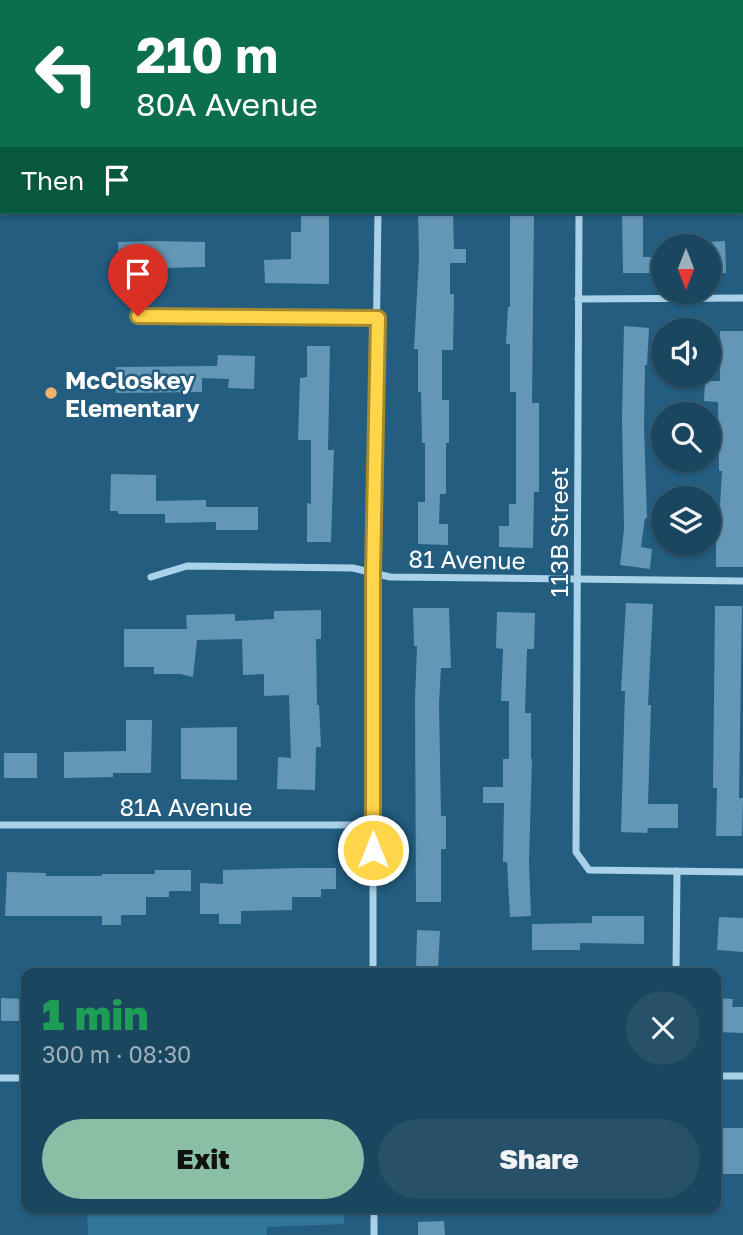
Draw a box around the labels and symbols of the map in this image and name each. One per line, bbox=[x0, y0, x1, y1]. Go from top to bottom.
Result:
north arrow bbox=[651, 234, 721, 304]
pin bbox=[108, 244, 168, 316]
place label: McCloskey Elementary bbox=[65, 365, 200, 422]
marker: McCloskey Elementary bbox=[43, 385, 59, 401]
street label: 113B Street bbox=[544, 467, 573, 597]
street label: 81 Avenue bbox=[408, 543, 526, 575]
street label: 81A Avenue bbox=[119, 792, 253, 821]
position arrow bbox=[336, 813, 410, 887]

